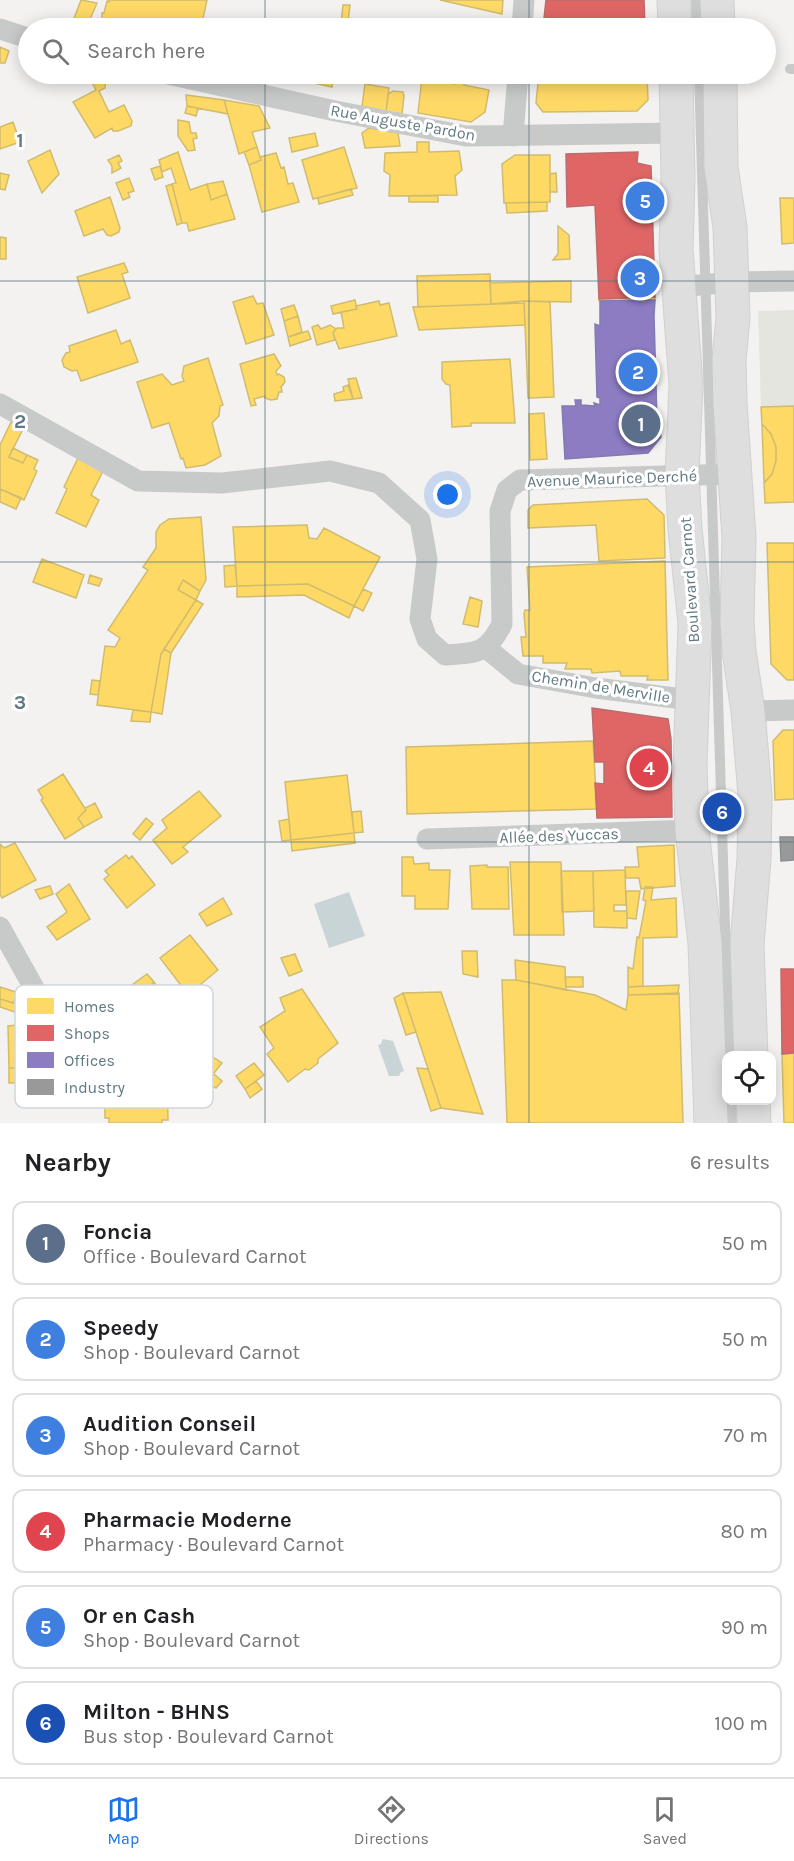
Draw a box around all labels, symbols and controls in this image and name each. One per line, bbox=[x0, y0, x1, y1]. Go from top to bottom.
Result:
search box bbox=[18, 18, 776, 84]
icon: search bbox=[39, 35, 72, 68]
text: Search here bbox=[87, 38, 205, 64]
street label: Rue Auguste Pardon bbox=[329, 100, 477, 145]
text: 1 bbox=[16, 129, 24, 152]
pin: 5 bbox=[626, 178, 664, 224]
pin: 3 bbox=[620, 256, 660, 300]
pin: 2 bbox=[618, 350, 658, 394]
pin: 1 bbox=[622, 402, 660, 446]
text: 2 bbox=[14, 410, 26, 433]
street label: Avenue Maurice Derché bbox=[527, 466, 697, 491]
your location bbox=[433, 480, 462, 509]
street label: Boulevard Carnot bbox=[676, 517, 703, 643]
street label: Chemin de Merville bbox=[530, 666, 671, 707]
text: 3 bbox=[14, 691, 26, 714]
pin: 4 bbox=[630, 746, 668, 790]
pin: 6 bbox=[702, 790, 742, 834]
street label: Allée des Yuccas bbox=[499, 824, 619, 847]
legend bbox=[15, 985, 213, 1108]
text: Homes bbox=[64, 997, 115, 1016]
text: Shops bbox=[64, 1024, 110, 1043]
text: Offices bbox=[64, 1051, 115, 1070]
map controls bbox=[722, 1051, 776, 1105]
button: locate bbox=[722, 1051, 776, 1105]
text: Industry bbox=[64, 1078, 126, 1097]
text: Nearby bbox=[24, 1147, 111, 1178]
text: 6 results bbox=[690, 1151, 770, 1174]
text: Foncia bbox=[83, 1219, 152, 1245]
text: 1 bbox=[42, 1232, 49, 1255]
text: 50 m bbox=[721, 1232, 768, 1255]
text: Office · Boulevard Carnot bbox=[83, 1245, 307, 1268]
text: Speedy bbox=[83, 1315, 158, 1341]
text: 2 bbox=[39, 1328, 52, 1351]
text: 50 m bbox=[721, 1328, 768, 1351]
text: Shop · Boulevard Carnot bbox=[83, 1341, 300, 1364]
text: Audition Conseil bbox=[83, 1411, 256, 1437]
text: 3 bbox=[39, 1424, 52, 1447]
text: 70 m bbox=[723, 1424, 768, 1447]
text: Shop · Boulevard Carnot bbox=[83, 1437, 300, 1460]
text: Pharmacie Moderne bbox=[83, 1507, 292, 1533]
text: 4 bbox=[40, 1520, 51, 1543]
text: 80 m bbox=[720, 1520, 768, 1543]
text: Pharmacy · Boulevard Carnot bbox=[83, 1533, 344, 1556]
text: Or en Cash bbox=[83, 1603, 195, 1629]
text: 5 bbox=[40, 1616, 51, 1639]
text: 90 m bbox=[721, 1616, 768, 1639]
text: Shop · Boulevard Carnot bbox=[83, 1629, 300, 1652]
text: Milton - BHNS bbox=[83, 1699, 230, 1725]
text: 6 bbox=[39, 1712, 52, 1735]
text: 100 m bbox=[714, 1712, 768, 1735]
text: Bus stop · Boulevard Carnot bbox=[83, 1725, 334, 1748]
tab: Map bbox=[107, 1793, 140, 1848]
tab: Directions bbox=[354, 1793, 429, 1848]
tab: Saved bbox=[643, 1793, 687, 1848]

